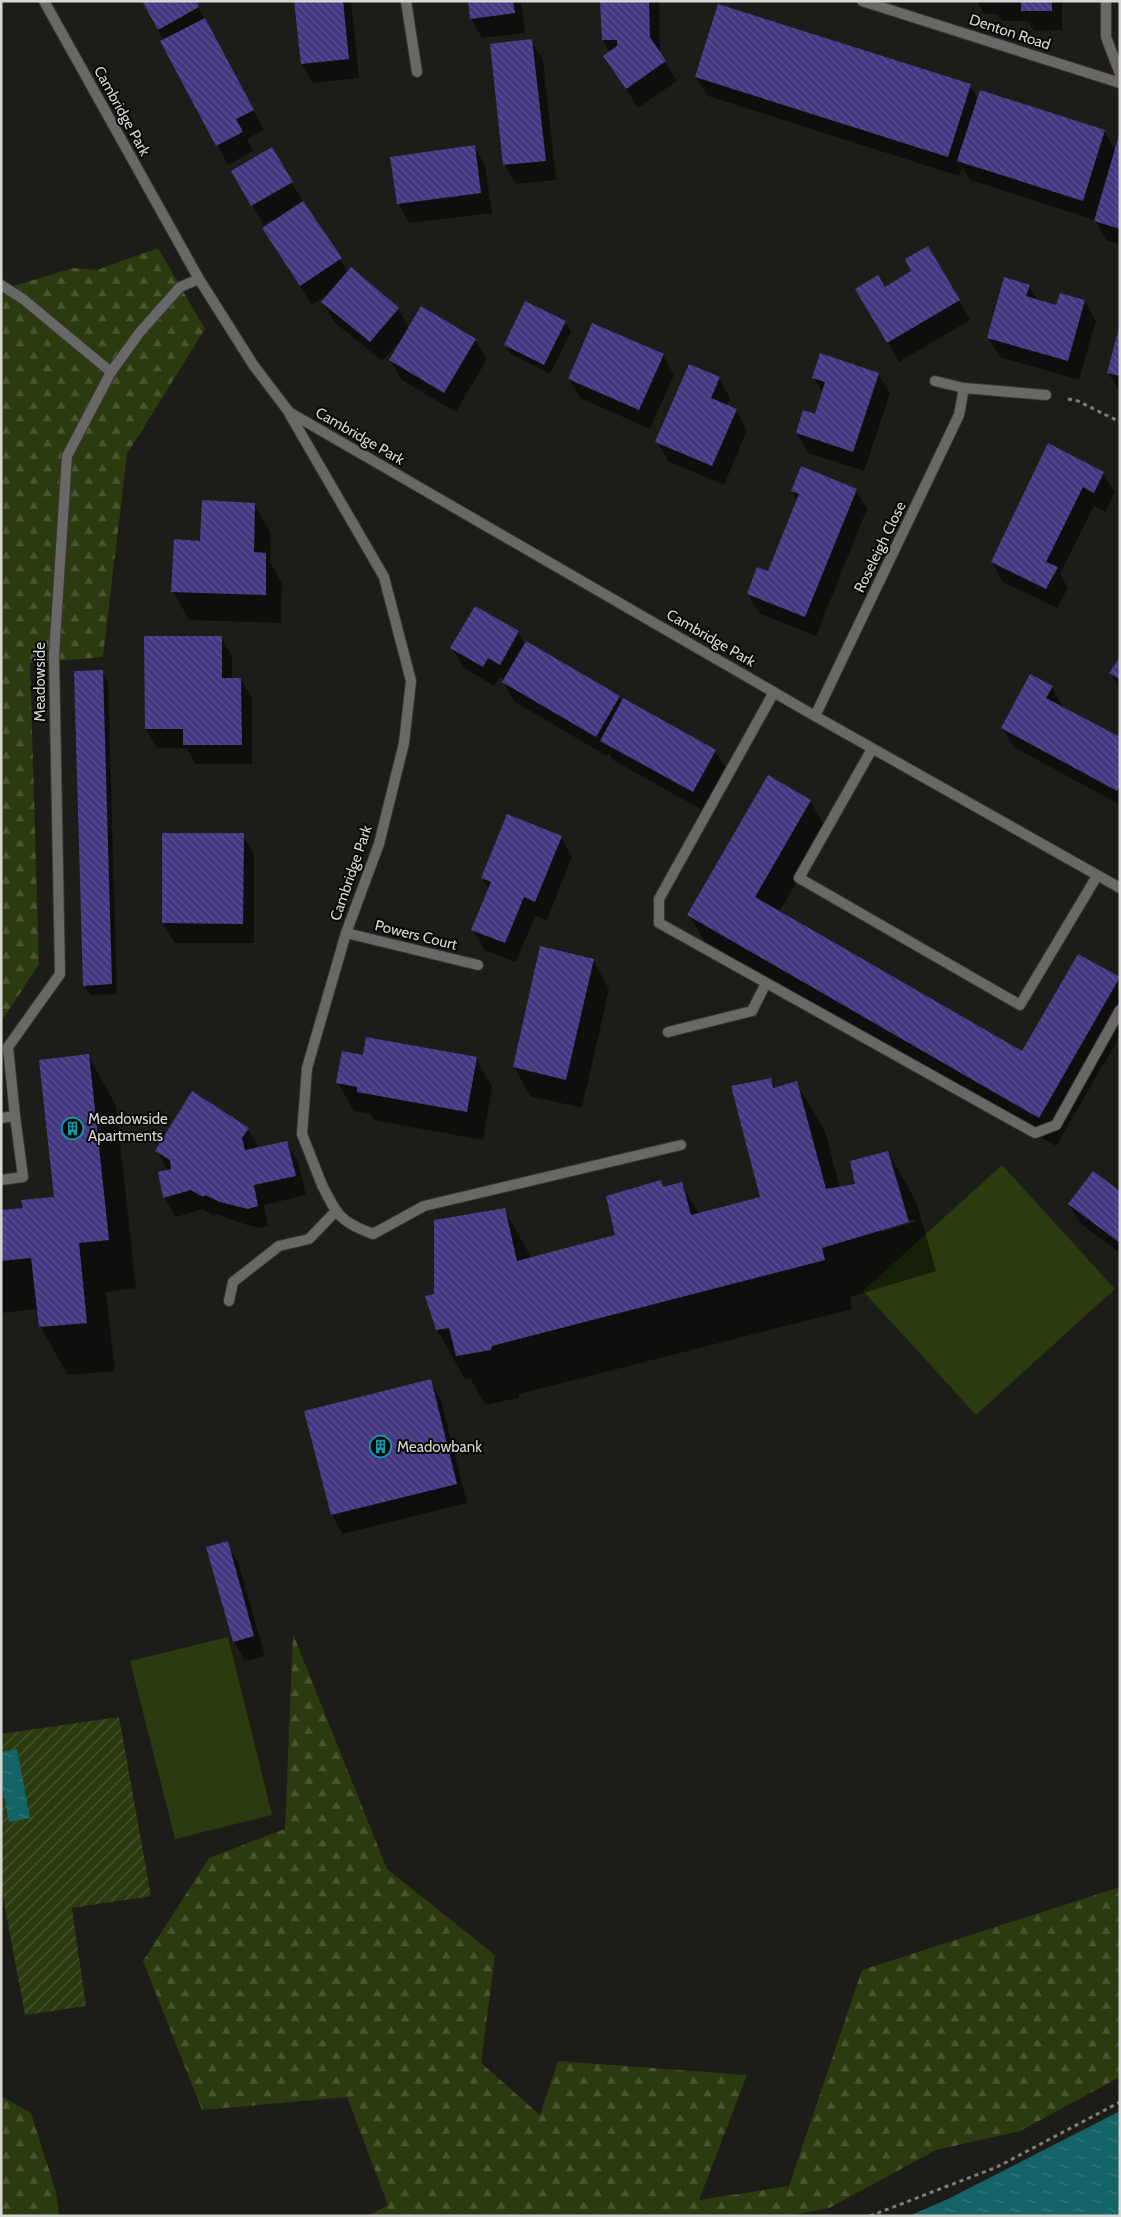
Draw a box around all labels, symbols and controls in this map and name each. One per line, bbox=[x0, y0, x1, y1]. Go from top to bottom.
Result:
street label: Denton Road bbox=[967, 10, 1053, 54]
street label: Cambridge Park bbox=[90, 63, 154, 159]
street label: Cambridge Park bbox=[312, 403, 408, 469]
street label: Roseleigh Close bbox=[850, 498, 910, 595]
street label: Cambridge Park bbox=[663, 605, 759, 671]
street label: Meadowside bbox=[31, 642, 49, 722]
street label: Cambridge Park bbox=[326, 823, 376, 923]
street label: Powers Court bbox=[373, 916, 459, 954]
place label: Meadowside Apartments bbox=[88, 1110, 168, 1145]
building icon: Meadowside Apartments bbox=[60, 1116, 84, 1140]
building icon: Meadowbank bbox=[369, 1435, 393, 1459]
place label: Meadowbank bbox=[397, 1438, 482, 1456]

